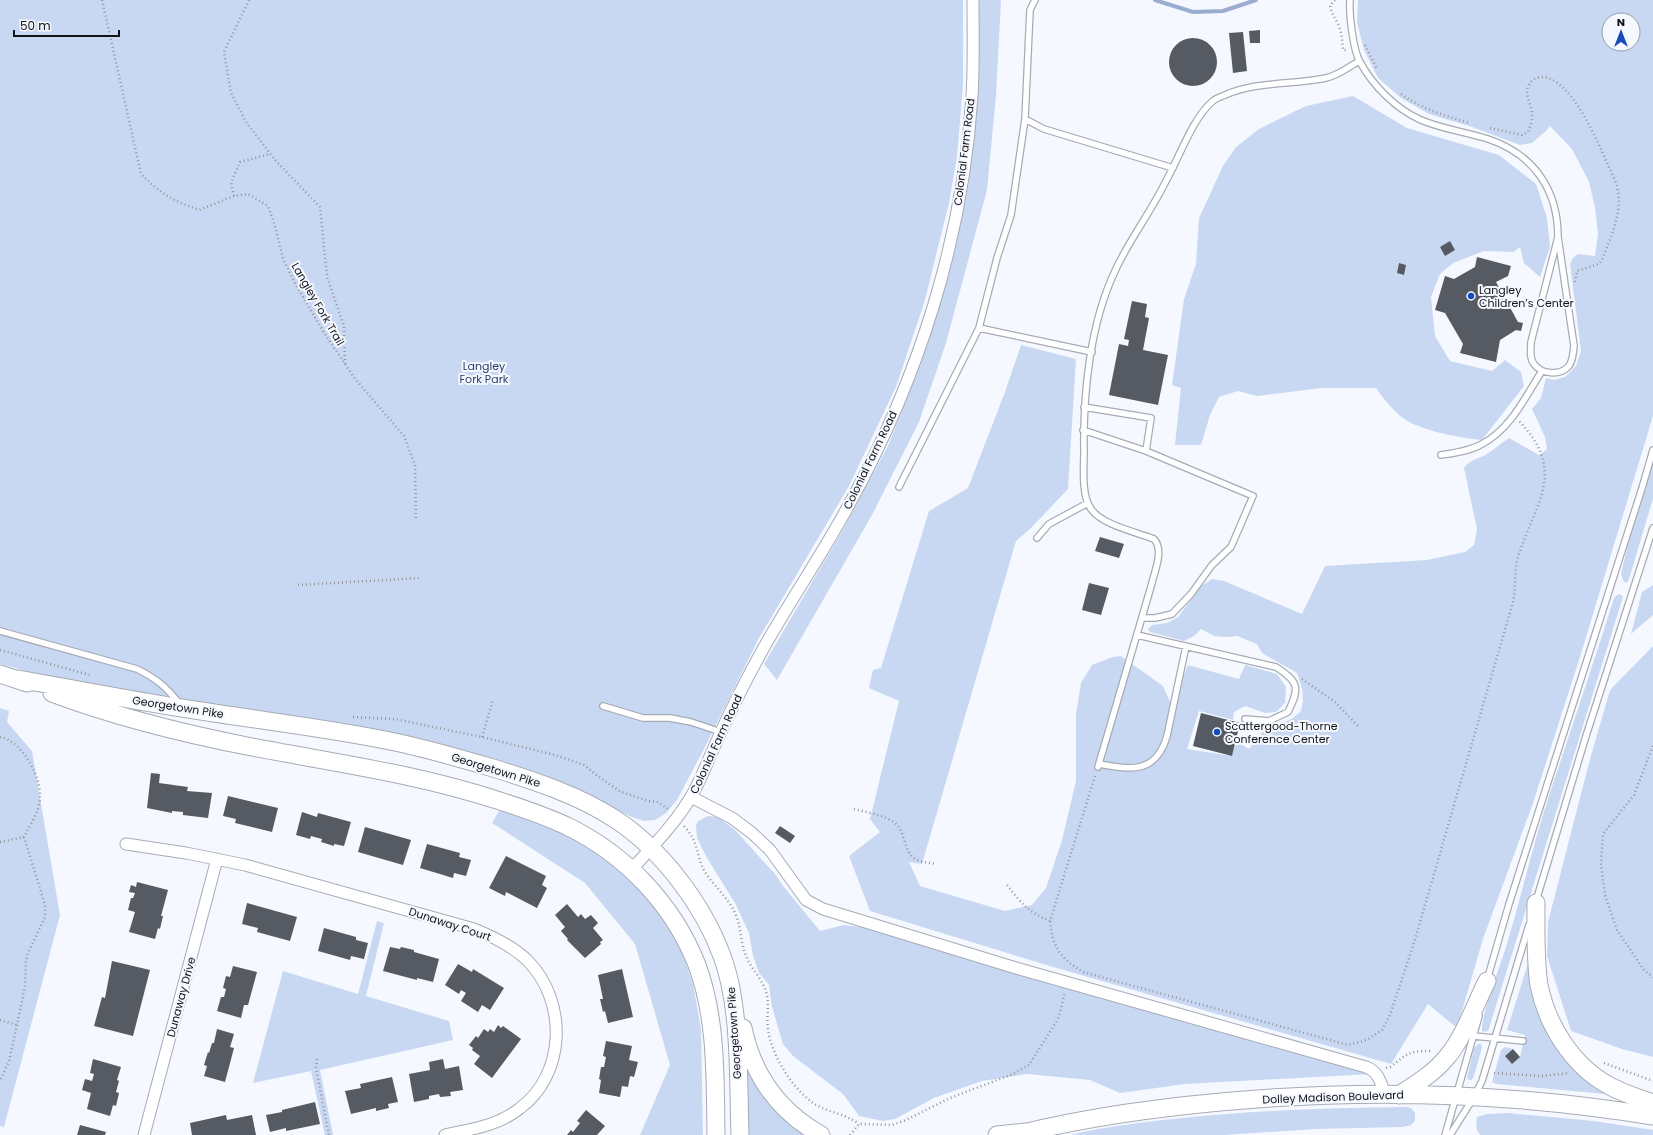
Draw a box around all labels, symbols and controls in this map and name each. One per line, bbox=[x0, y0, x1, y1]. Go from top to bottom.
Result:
scale bar bbox=[14, 12, 119, 38]
north arrow bbox=[1601, 12, 1641, 52]
text: N bbox=[1617, 14, 1625, 30]
text: 50 m bbox=[20, 17, 51, 34]
street label: Colonial Farm Road bbox=[949, 97, 979, 207]
street label: Langley Fork Trail bbox=[288, 260, 348, 348]
place label: Langley Children’s Center bbox=[1479, 282, 1574, 311]
marker: Langley Children’s Center bbox=[1466, 291, 1476, 301]
park label: Langley Fork Park bbox=[460, 358, 509, 387]
street label: Colonial Farm Road bbox=[839, 408, 901, 512]
street label: Georgetown Pike bbox=[131, 692, 225, 722]
street label: Colonial Farm Road bbox=[686, 692, 746, 796]
place label: Scattergood-Thorne Conference Center bbox=[1225, 718, 1338, 747]
marker: Scattergood-Thorne Conference Center bbox=[1212, 727, 1222, 737]
street label: Georgetown Pike bbox=[449, 749, 543, 791]
street label: Dunaway Court bbox=[407, 903, 493, 945]
street label: Dunaway Drive bbox=[163, 955, 199, 1039]
street label: Georgetown Pike bbox=[723, 986, 745, 1080]
street label: Dolley Madison Boulevard bbox=[1262, 1087, 1404, 1107]

